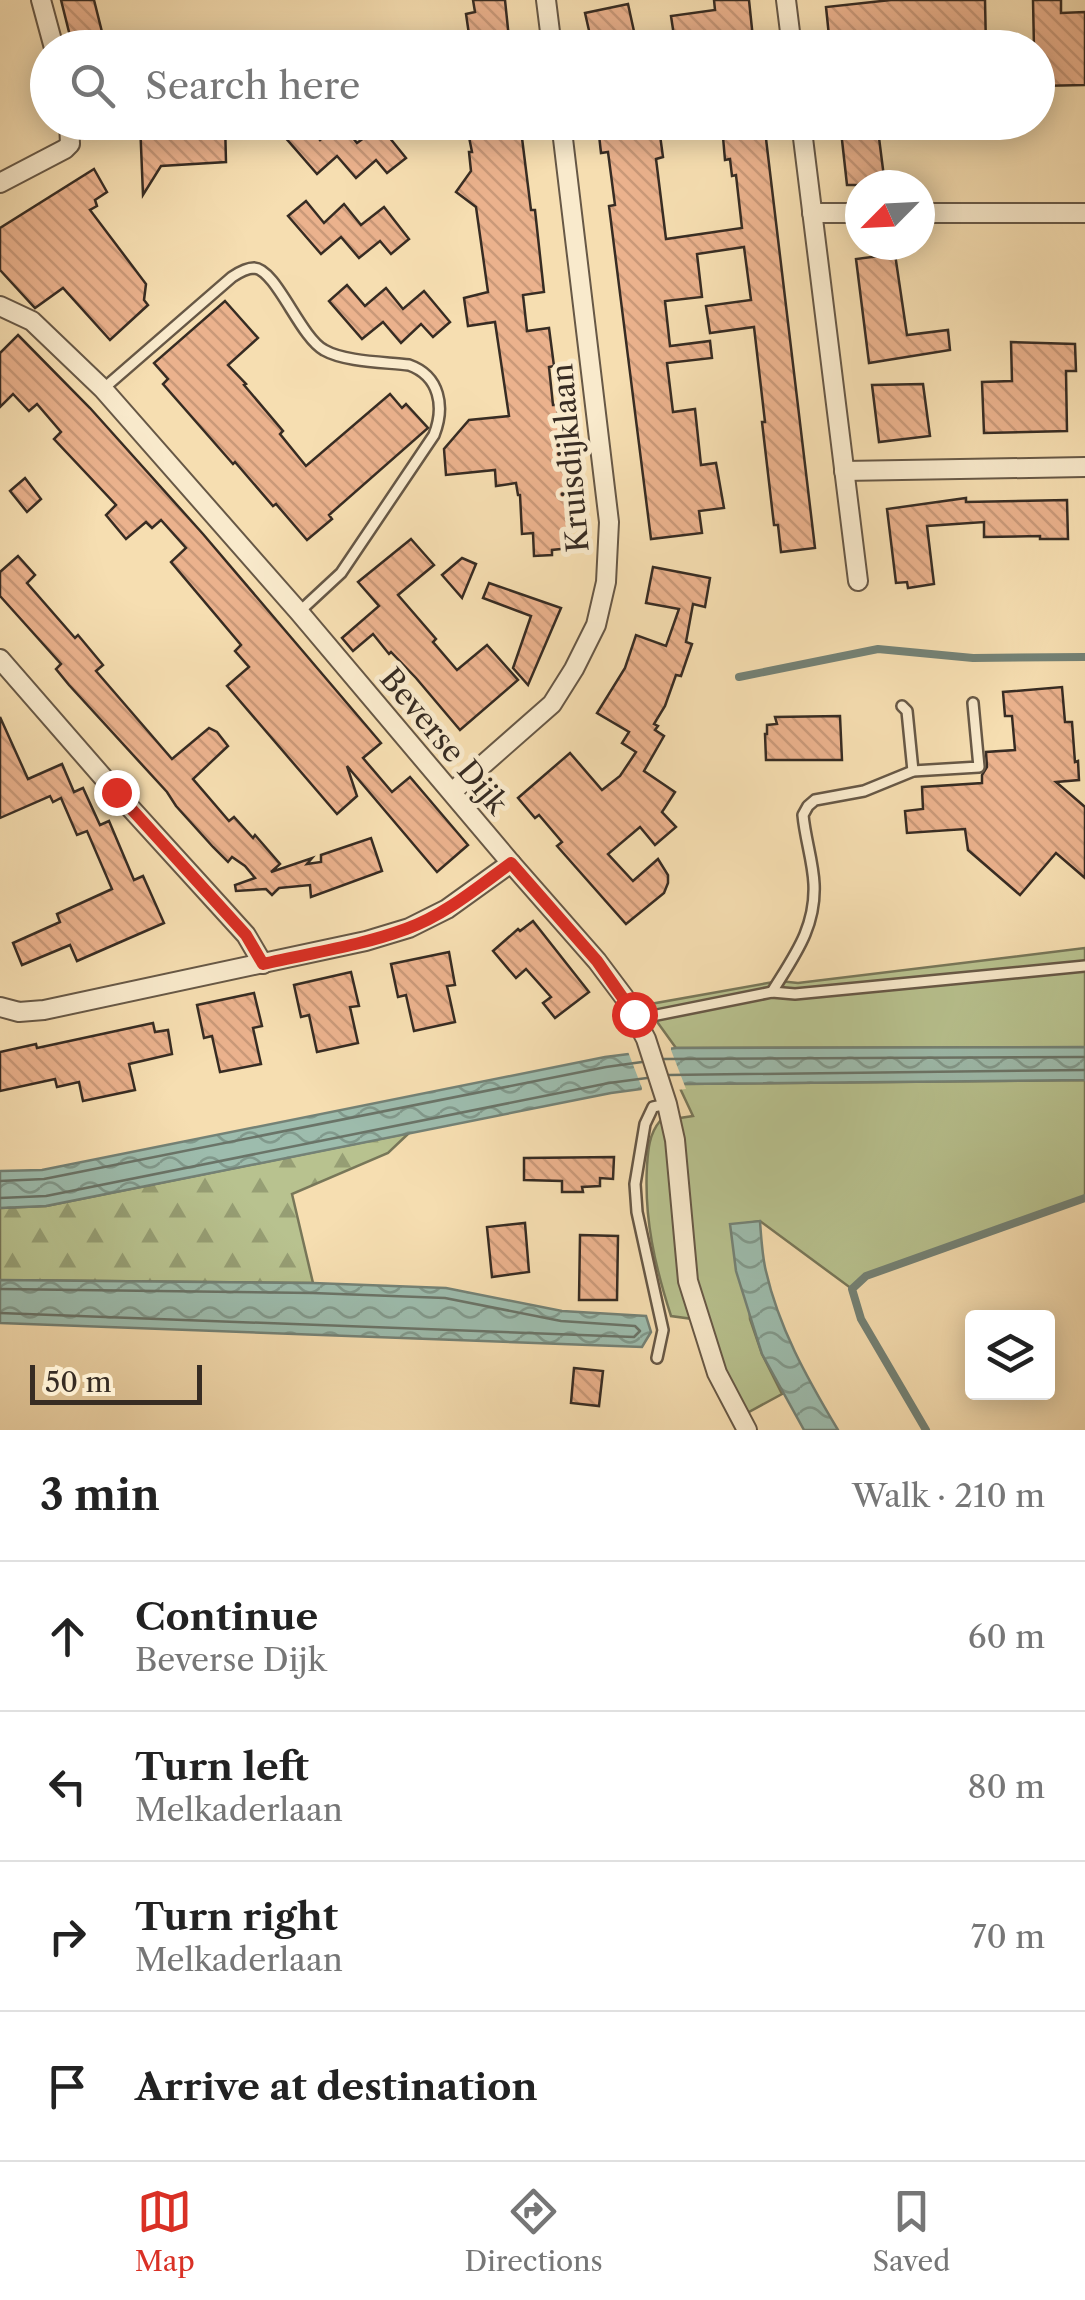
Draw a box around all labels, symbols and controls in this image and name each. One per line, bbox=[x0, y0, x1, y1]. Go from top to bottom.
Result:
search box bbox=[30, 30, 1055, 140]
icon: search bbox=[65, 58, 120, 113]
text: Search here bbox=[145, 62, 360, 109]
north arrow bbox=[845, 170, 935, 260]
street label: Kruisdijklaan bbox=[543, 362, 597, 554]
street label: Beverse Dijk bbox=[372, 660, 517, 823]
route end bbox=[94, 770, 140, 816]
route start bbox=[612, 992, 658, 1038]
map controls bbox=[965, 1310, 1055, 1400]
button: layers bbox=[965, 1310, 1055, 1400]
scale bar bbox=[30, 1360, 202, 1404]
text: 50 m bbox=[45, 1365, 112, 1399]
text: 3 min bbox=[40, 1469, 160, 1521]
text: Walk · 210 m bbox=[852, 1476, 1045, 1515]
text: Continue bbox=[135, 1593, 318, 1640]
icon: ahead bbox=[40, 1609, 95, 1664]
text: 60 m bbox=[968, 1617, 1045, 1656]
text: Beverse Dijk bbox=[135, 1640, 326, 1679]
text: Turn left bbox=[135, 1743, 309, 1790]
icon: left bbox=[40, 1759, 95, 1814]
text: 80 m bbox=[967, 1767, 1045, 1806]
text: Melkaderlaan bbox=[135, 1790, 343, 1829]
text: Turn right bbox=[135, 1893, 338, 1940]
icon: right bbox=[40, 1909, 95, 1964]
text: 70 m bbox=[971, 1917, 1045, 1956]
text: Melkaderlaan bbox=[135, 1940, 343, 1979]
icon: arrive bbox=[40, 2059, 95, 2114]
text: Arrive at destination bbox=[135, 2063, 538, 2110]
tab: Map bbox=[135, 2184, 195, 2278]
tab: Directions bbox=[464, 2184, 603, 2278]
tab: Saved bbox=[872, 2184, 950, 2278]

